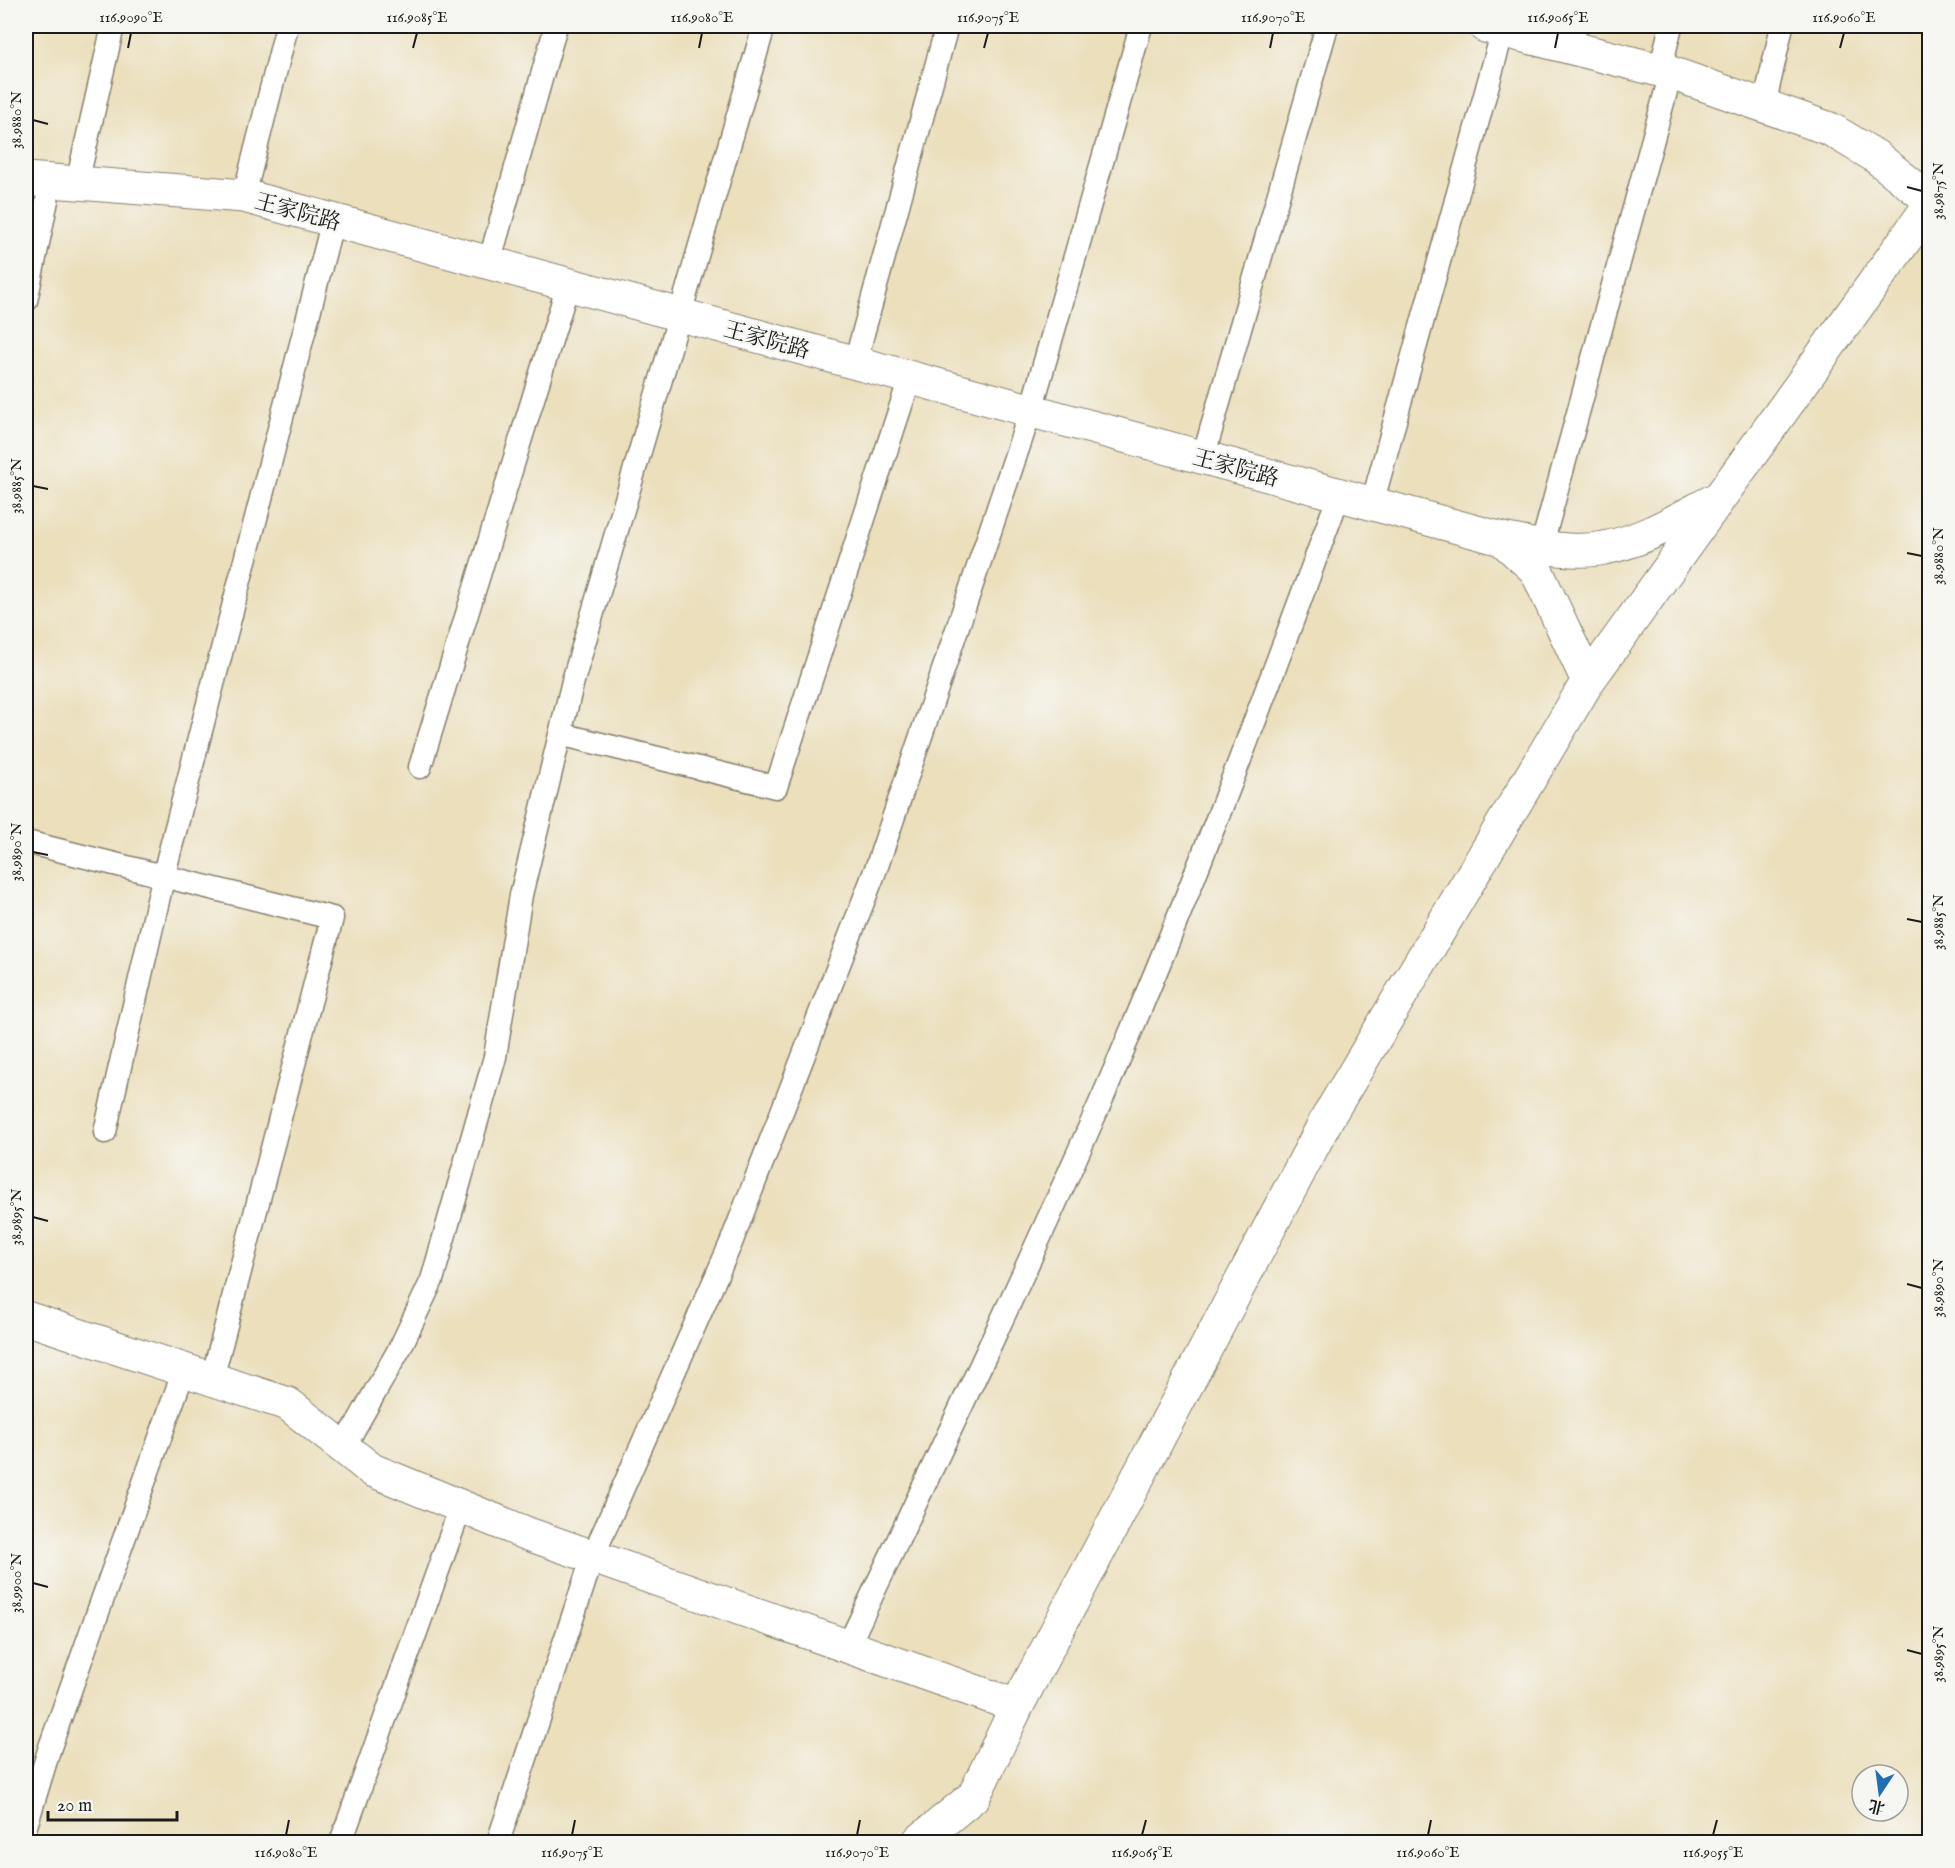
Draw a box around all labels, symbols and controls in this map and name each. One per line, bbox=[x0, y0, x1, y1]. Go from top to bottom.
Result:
text: 116.9090°E bbox=[99, 8, 163, 27]
text: 116.9085°E bbox=[386, 8, 448, 27]
text: 116.9080°E bbox=[670, 8, 734, 27]
text: 116.9075°E bbox=[957, 8, 1019, 27]
text: 116.9070°E bbox=[1241, 8, 1305, 27]
text: 116.9065°E bbox=[1527, 8, 1589, 27]
text: 116.9060°E bbox=[1812, 8, 1876, 27]
text: 38.9880°N bbox=[7, 91, 26, 149]
text: 38.9875°N bbox=[1929, 162, 1948, 220]
street label: 王家院路 bbox=[251, 188, 344, 238]
street label: 王家院路 bbox=[720, 316, 813, 366]
street label: 王家院路 bbox=[1189, 444, 1282, 494]
text: 38.9885°N bbox=[7, 458, 26, 514]
text: 38.9880°N bbox=[1929, 527, 1948, 585]
text: 38.9890°N bbox=[7, 823, 26, 881]
text: 38.9885°N bbox=[1929, 894, 1948, 950]
text: 38.9895°N bbox=[7, 1189, 26, 1245]
text: 38.9890°N bbox=[1929, 1259, 1948, 1317]
text: 38.9900°N bbox=[7, 1553, 26, 1613]
text: 38.9895°N bbox=[1929, 1626, 1948, 1682]
north arrow bbox=[1850, 1763, 1910, 1823]
scale bar bbox=[48, 1784, 177, 1822]
text: 北 bbox=[1867, 1794, 1887, 1817]
text: 20 m bbox=[57, 1795, 92, 1818]
text: 116.9080°E bbox=[254, 1843, 318, 1862]
text: 116.9075°E bbox=[541, 1843, 603, 1862]
text: 116.9070°E bbox=[825, 1843, 889, 1862]
text: 116.9065°E bbox=[1111, 1843, 1173, 1862]
text: 116.9060°E bbox=[1396, 1843, 1460, 1862]
text: 116.9055°E bbox=[1683, 1843, 1743, 1862]

